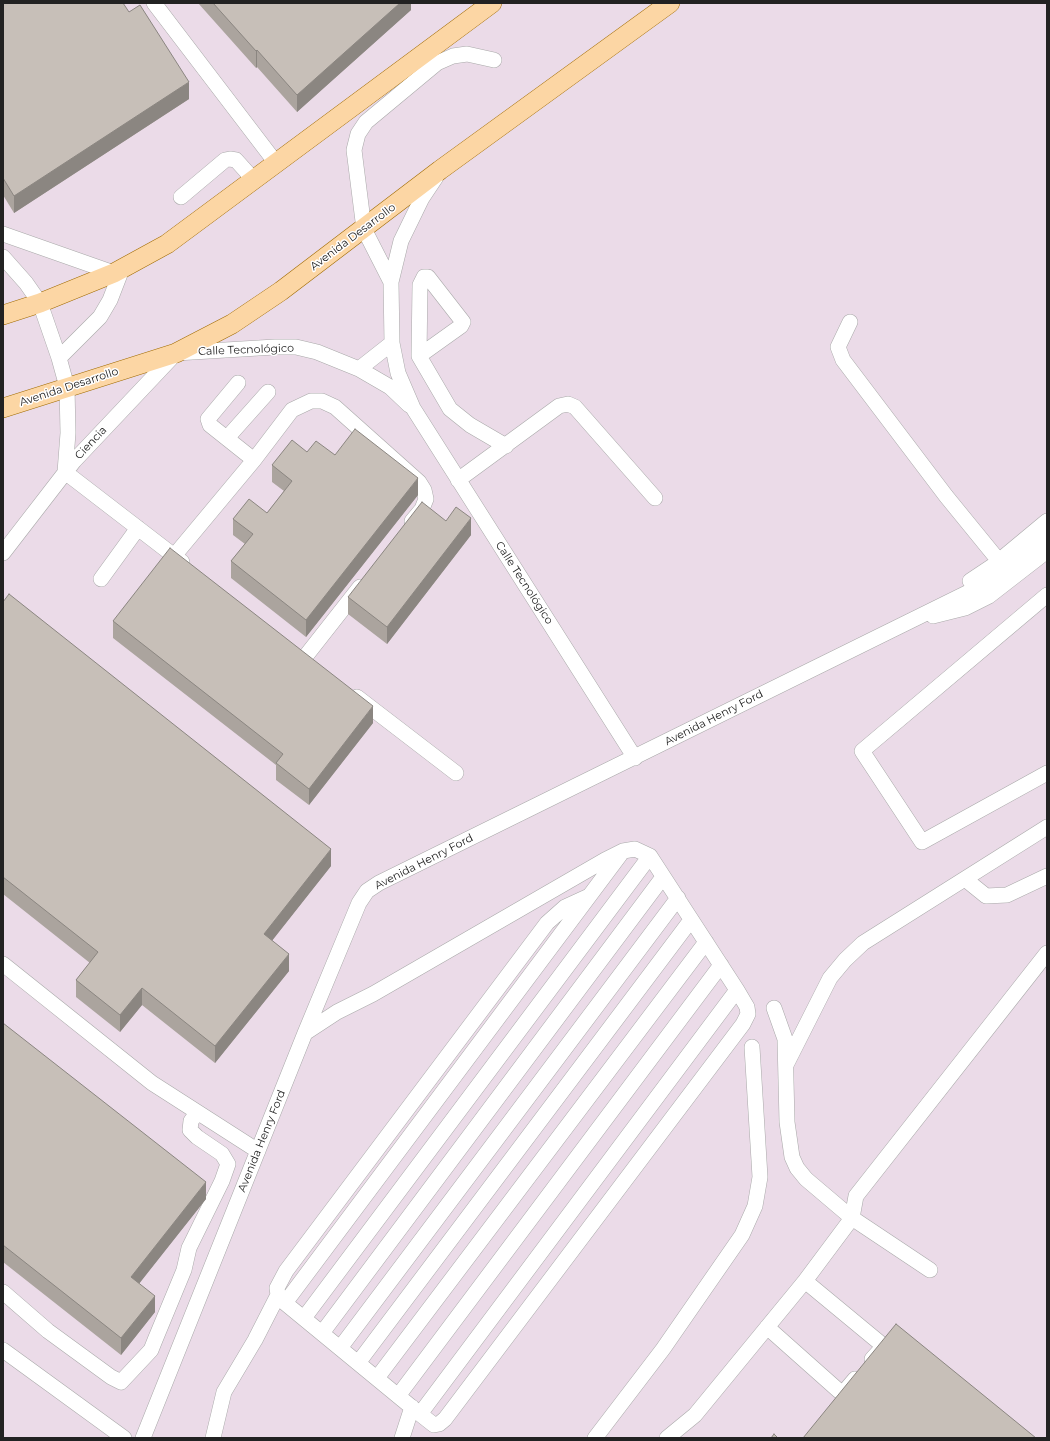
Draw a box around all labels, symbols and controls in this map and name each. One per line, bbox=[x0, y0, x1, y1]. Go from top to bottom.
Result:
street label: Avenida Desarrollo bbox=[308, 201, 398, 273]
street label: Calle Tecnológico bbox=[198, 342, 294, 358]
street label: Avenida Desarrollo bbox=[18, 365, 120, 409]
street label: Ciencia bbox=[72, 424, 110, 462]
street label: Calle Tecnológico bbox=[492, 539, 556, 627]
street label: Avenida Henry Ford bbox=[663, 687, 765, 749]
street label: Avenida Henry Ford bbox=[373, 831, 475, 893]
street label: Avenida Henry Ford bbox=[235, 1088, 289, 1194]

